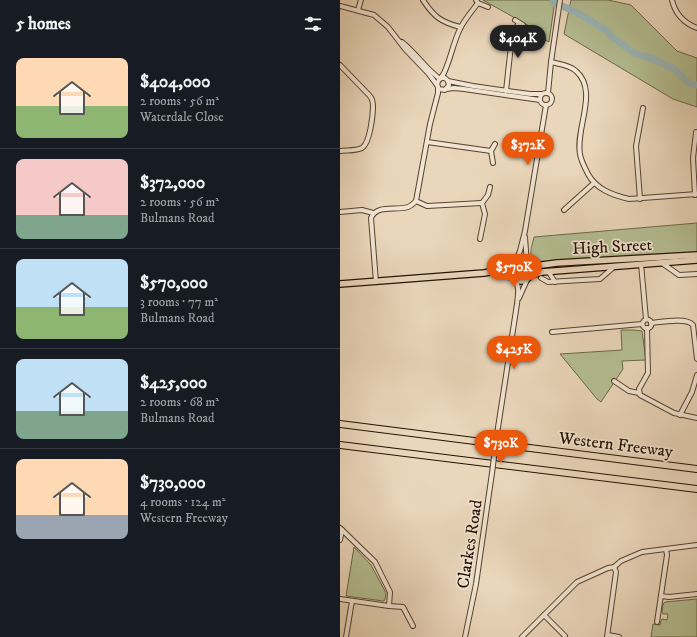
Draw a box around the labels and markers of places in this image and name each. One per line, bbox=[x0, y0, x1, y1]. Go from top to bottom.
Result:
pin: $404K bbox=[490, 25, 546, 59]
pin: $372K bbox=[500, 132, 556, 166]
pin: $570K bbox=[486, 254, 542, 288]
pin: $425K bbox=[486, 336, 542, 370]
pin: $730K bbox=[473, 430, 529, 464]

